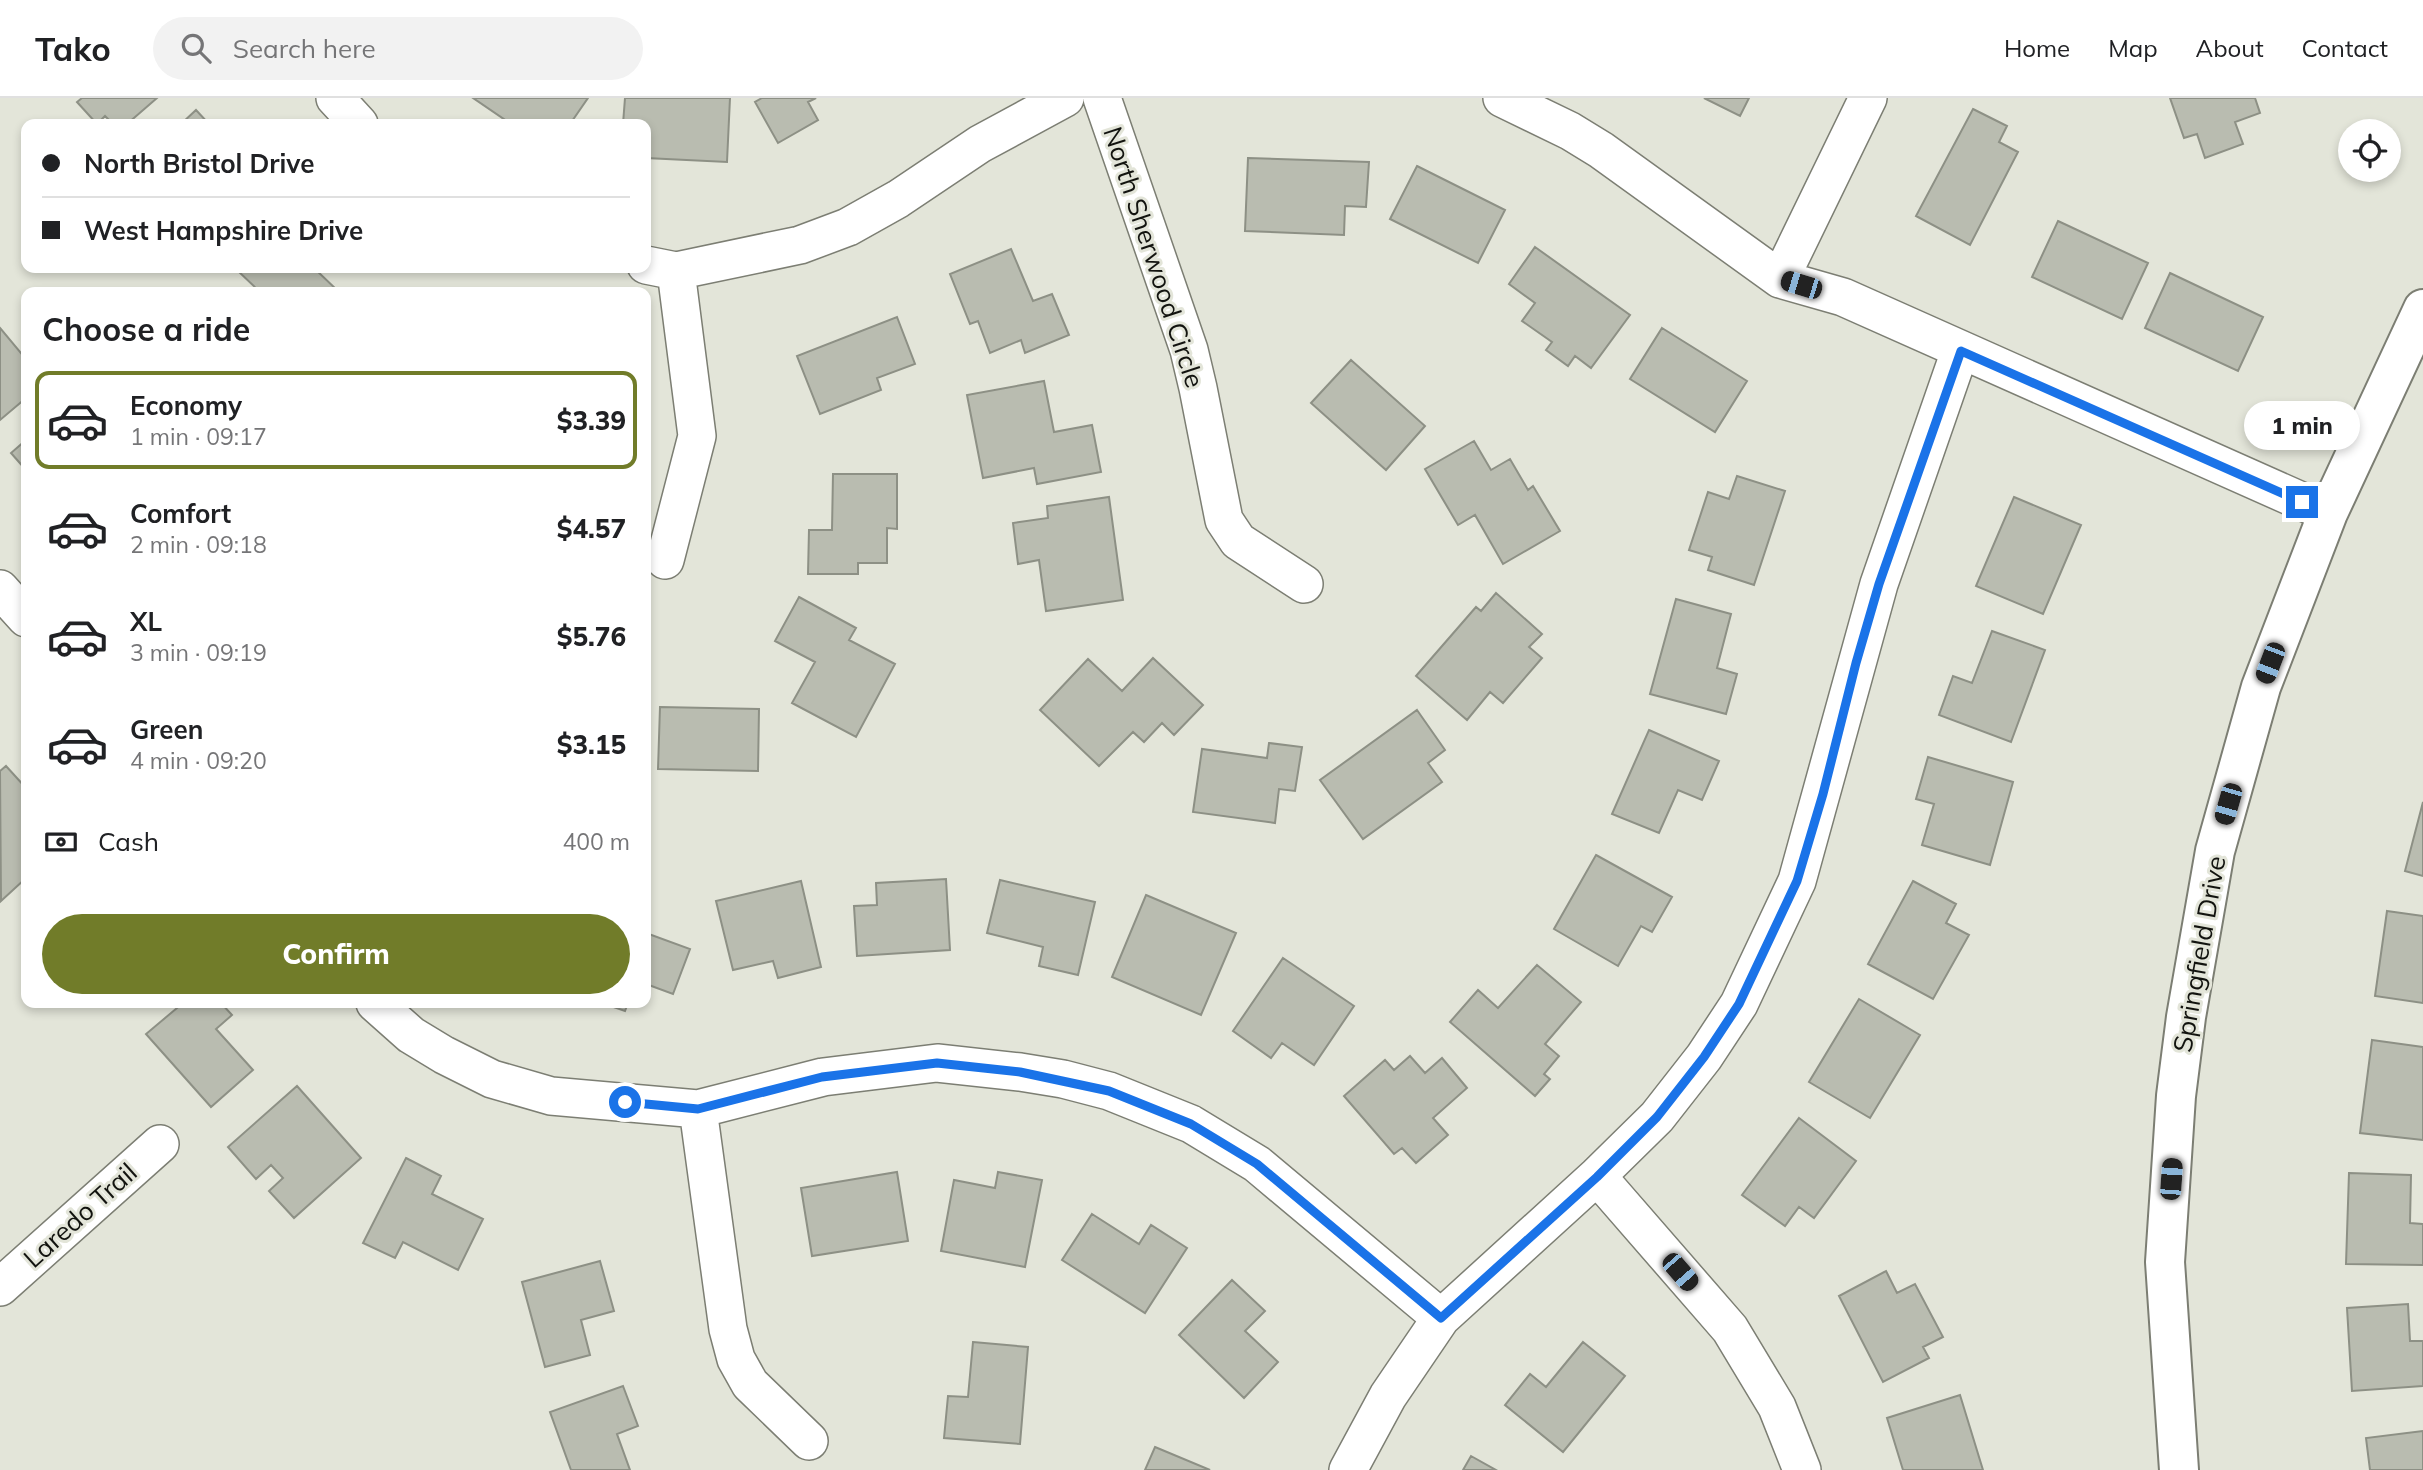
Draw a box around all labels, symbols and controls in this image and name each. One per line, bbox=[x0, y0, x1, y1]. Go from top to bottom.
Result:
search box bbox=[153, 17, 643, 80]
text: Tako bbox=[35, 28, 111, 69]
icon: search bbox=[177, 29, 215, 67]
text: Search here bbox=[233, 32, 376, 65]
text: Home bbox=[2004, 33, 2070, 63]
text: Map bbox=[2108, 33, 2158, 63]
text: About bbox=[2196, 33, 2264, 63]
text: Contact bbox=[2302, 33, 2388, 63]
map controls bbox=[2338, 119, 2401, 182]
button: locate bbox=[2338, 119, 2401, 182]
street label: North Sherwood Circle bbox=[1096, 122, 1212, 392]
text: North Bristol Drive bbox=[84, 147, 314, 180]
text: West Hampshire Drive bbox=[84, 214, 363, 247]
car bbox=[1778, 269, 1825, 301]
text: Choose a ride bbox=[42, 309, 250, 349]
icon: car bbox=[46, 389, 109, 452]
text: Economy bbox=[130, 389, 242, 422]
callout: 1 min bbox=[2244, 400, 2360, 450]
text: $3.39 bbox=[557, 404, 626, 437]
text: 1 min bbox=[2271, 411, 2333, 440]
text: 1 min · 09:17 bbox=[130, 422, 267, 451]
route end bbox=[2286, 486, 2318, 518]
icon: car bbox=[46, 497, 109, 560]
text: Comfort bbox=[130, 497, 231, 530]
text: $4.57 bbox=[557, 512, 626, 545]
text: 2 min · 09:18 bbox=[130, 530, 267, 559]
icon: car bbox=[46, 605, 109, 668]
text: XL bbox=[130, 605, 162, 638]
text: $5.76 bbox=[557, 620, 626, 653]
text: 3 min · 09:19 bbox=[130, 638, 267, 667]
car bbox=[2253, 640, 2288, 686]
icon: car bbox=[46, 713, 109, 776]
text: Green bbox=[130, 713, 203, 746]
text: $3.15 bbox=[557, 728, 626, 761]
text: 4 min · 09:20 bbox=[130, 746, 267, 775]
car bbox=[2213, 781, 2244, 827]
icon: cash bbox=[42, 823, 80, 861]
text: Cash bbox=[98, 825, 159, 858]
text: 400 m bbox=[562, 827, 630, 856]
street label: Springfield Drive bbox=[2165, 853, 2233, 1055]
button: Confirm bbox=[42, 914, 630, 994]
route start bbox=[609, 1086, 641, 1118]
street label: Laredo Trail bbox=[16, 1155, 144, 1275]
car bbox=[2160, 1157, 2183, 1201]
car bbox=[1659, 1249, 1702, 1295]

